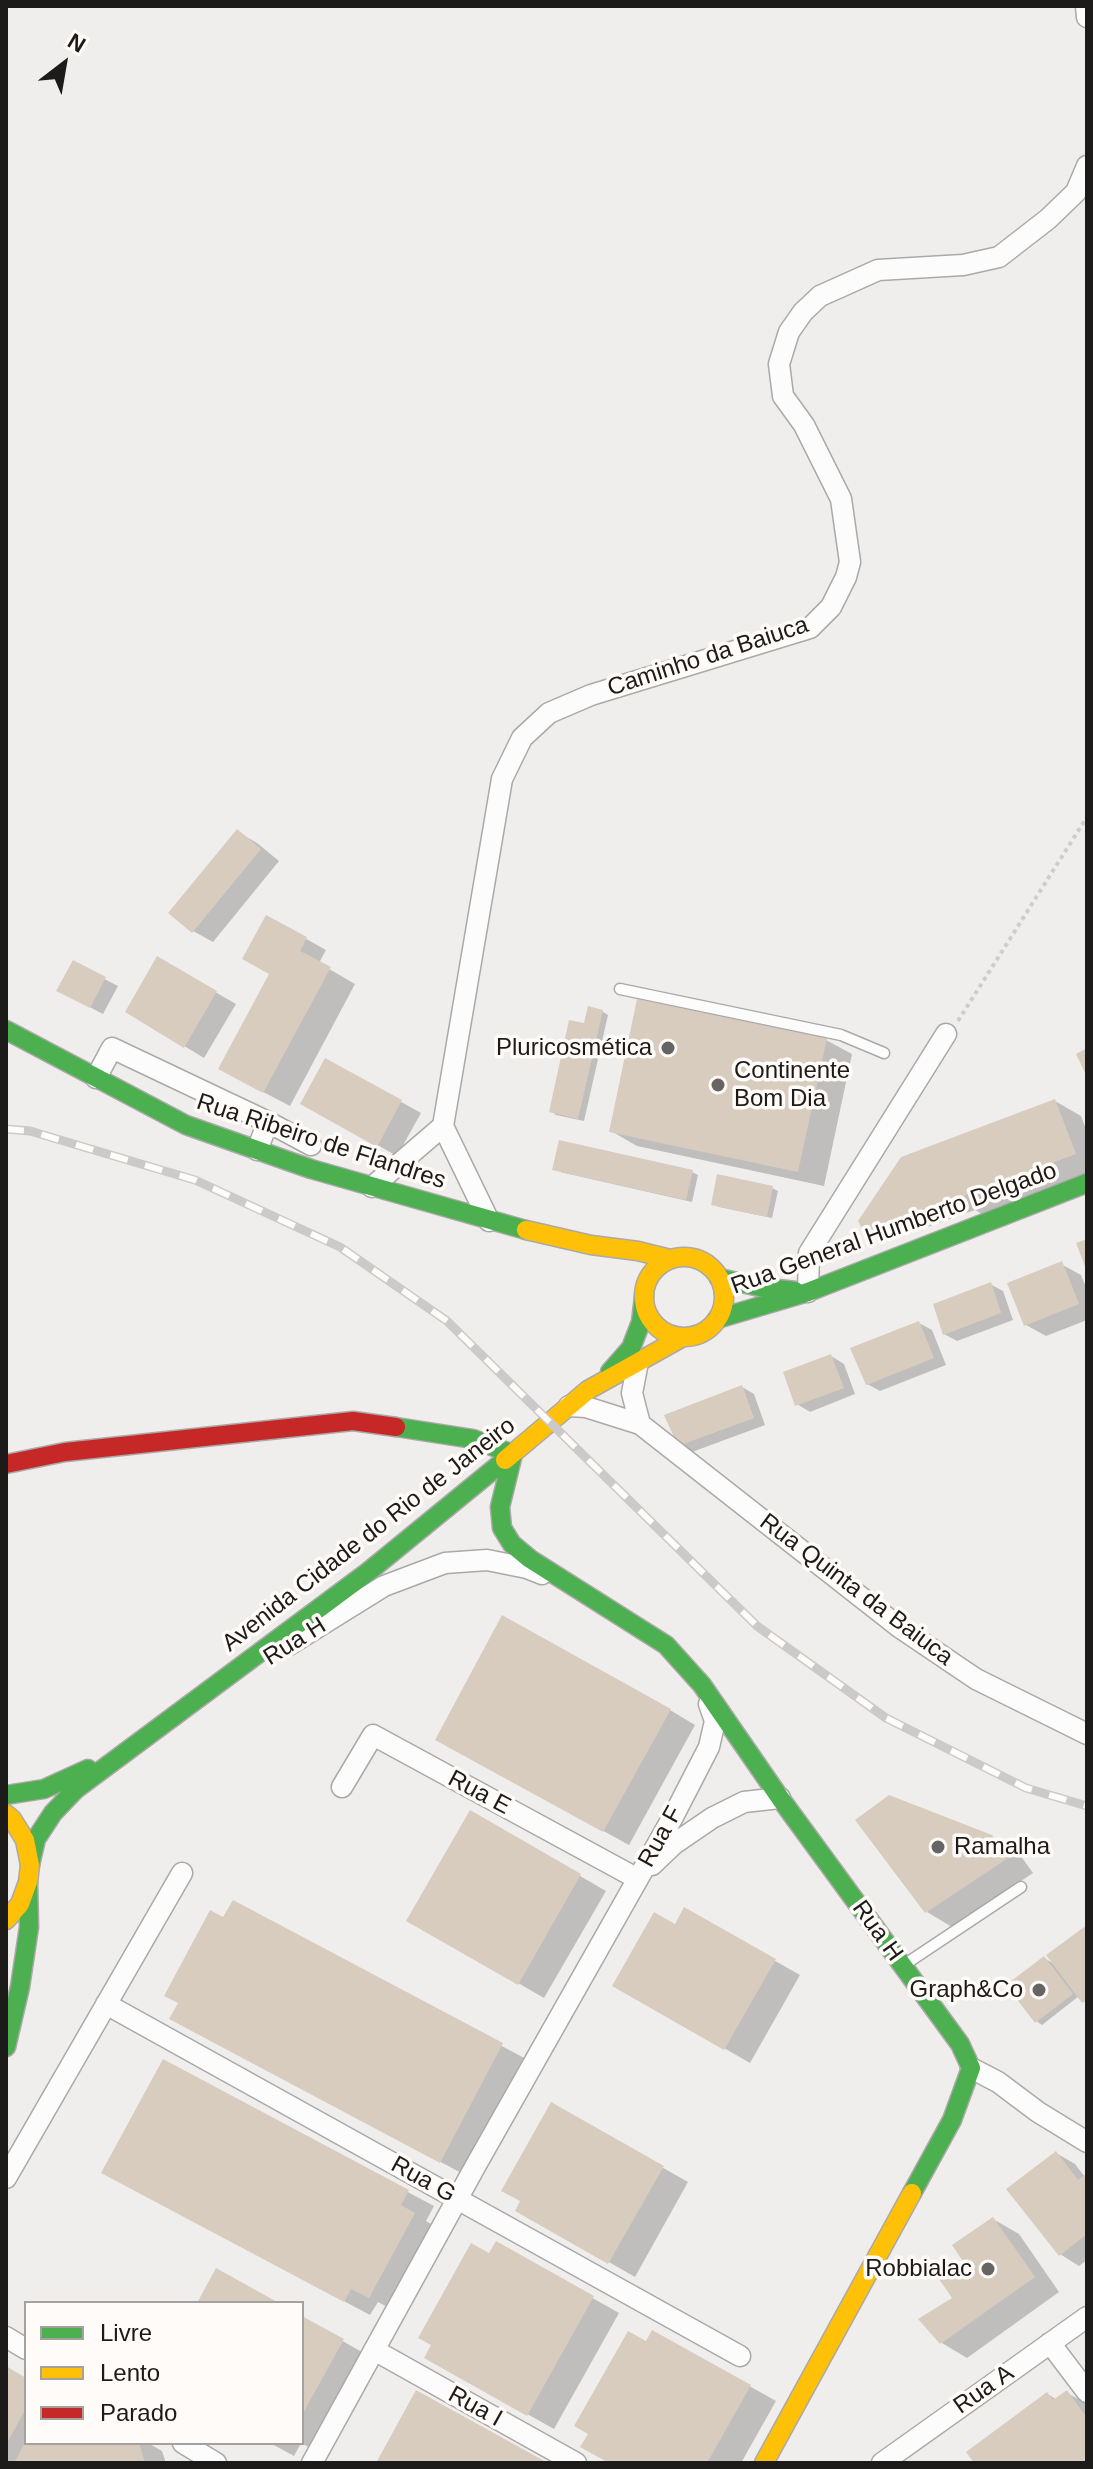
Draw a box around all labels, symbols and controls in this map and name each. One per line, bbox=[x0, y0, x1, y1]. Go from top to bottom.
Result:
north arrow bbox=[24, 24, 104, 104]
text: N bbox=[63, 28, 90, 58]
street label: Caminho da Baiuca bbox=[604, 611, 812, 703]
place label: Pluricosmética bbox=[496, 1034, 652, 1062]
marker: Pluricosmética bbox=[659, 1039, 677, 1057]
place label: Continente Bom Dia bbox=[734, 1057, 850, 1113]
marker: Continente Bom Dia bbox=[709, 1076, 727, 1094]
street label: Rua Ribeiro de Flandres bbox=[193, 1088, 449, 1196]
street label: Rua General Humberto Delgado bbox=[727, 1157, 1061, 1301]
street label: Avenida Cidade do Rio de Janeiro bbox=[217, 1412, 521, 1658]
street label: Rua Quinta da Baiuca bbox=[754, 1508, 958, 1672]
street label: Rua H bbox=[259, 1612, 331, 1672]
street label: Rua E bbox=[443, 1765, 515, 1821]
street label: Rua F bbox=[633, 1801, 689, 1873]
place label: Ramalha bbox=[954, 1833, 1050, 1861]
marker: Ramalha bbox=[929, 1838, 947, 1856]
street label: Rua H bbox=[845, 1895, 909, 1967]
place label: Graph&Co bbox=[910, 1976, 1023, 2004]
marker: Graph&Co bbox=[1030, 1981, 1048, 1999]
street label: Rua G bbox=[386, 2151, 460, 2209]
place label: Robbialac bbox=[865, 2255, 972, 2283]
marker: Robbialac bbox=[979, 2260, 997, 2278]
legend bbox=[24, 2301, 304, 2445]
text: Livre bbox=[100, 2319, 152, 2346]
text: Lento bbox=[100, 2359, 160, 2386]
street label: Rua A bbox=[948, 2359, 1020, 2421]
street label: Rua I bbox=[443, 2381, 507, 2433]
text: Parado bbox=[100, 2399, 177, 2426]

